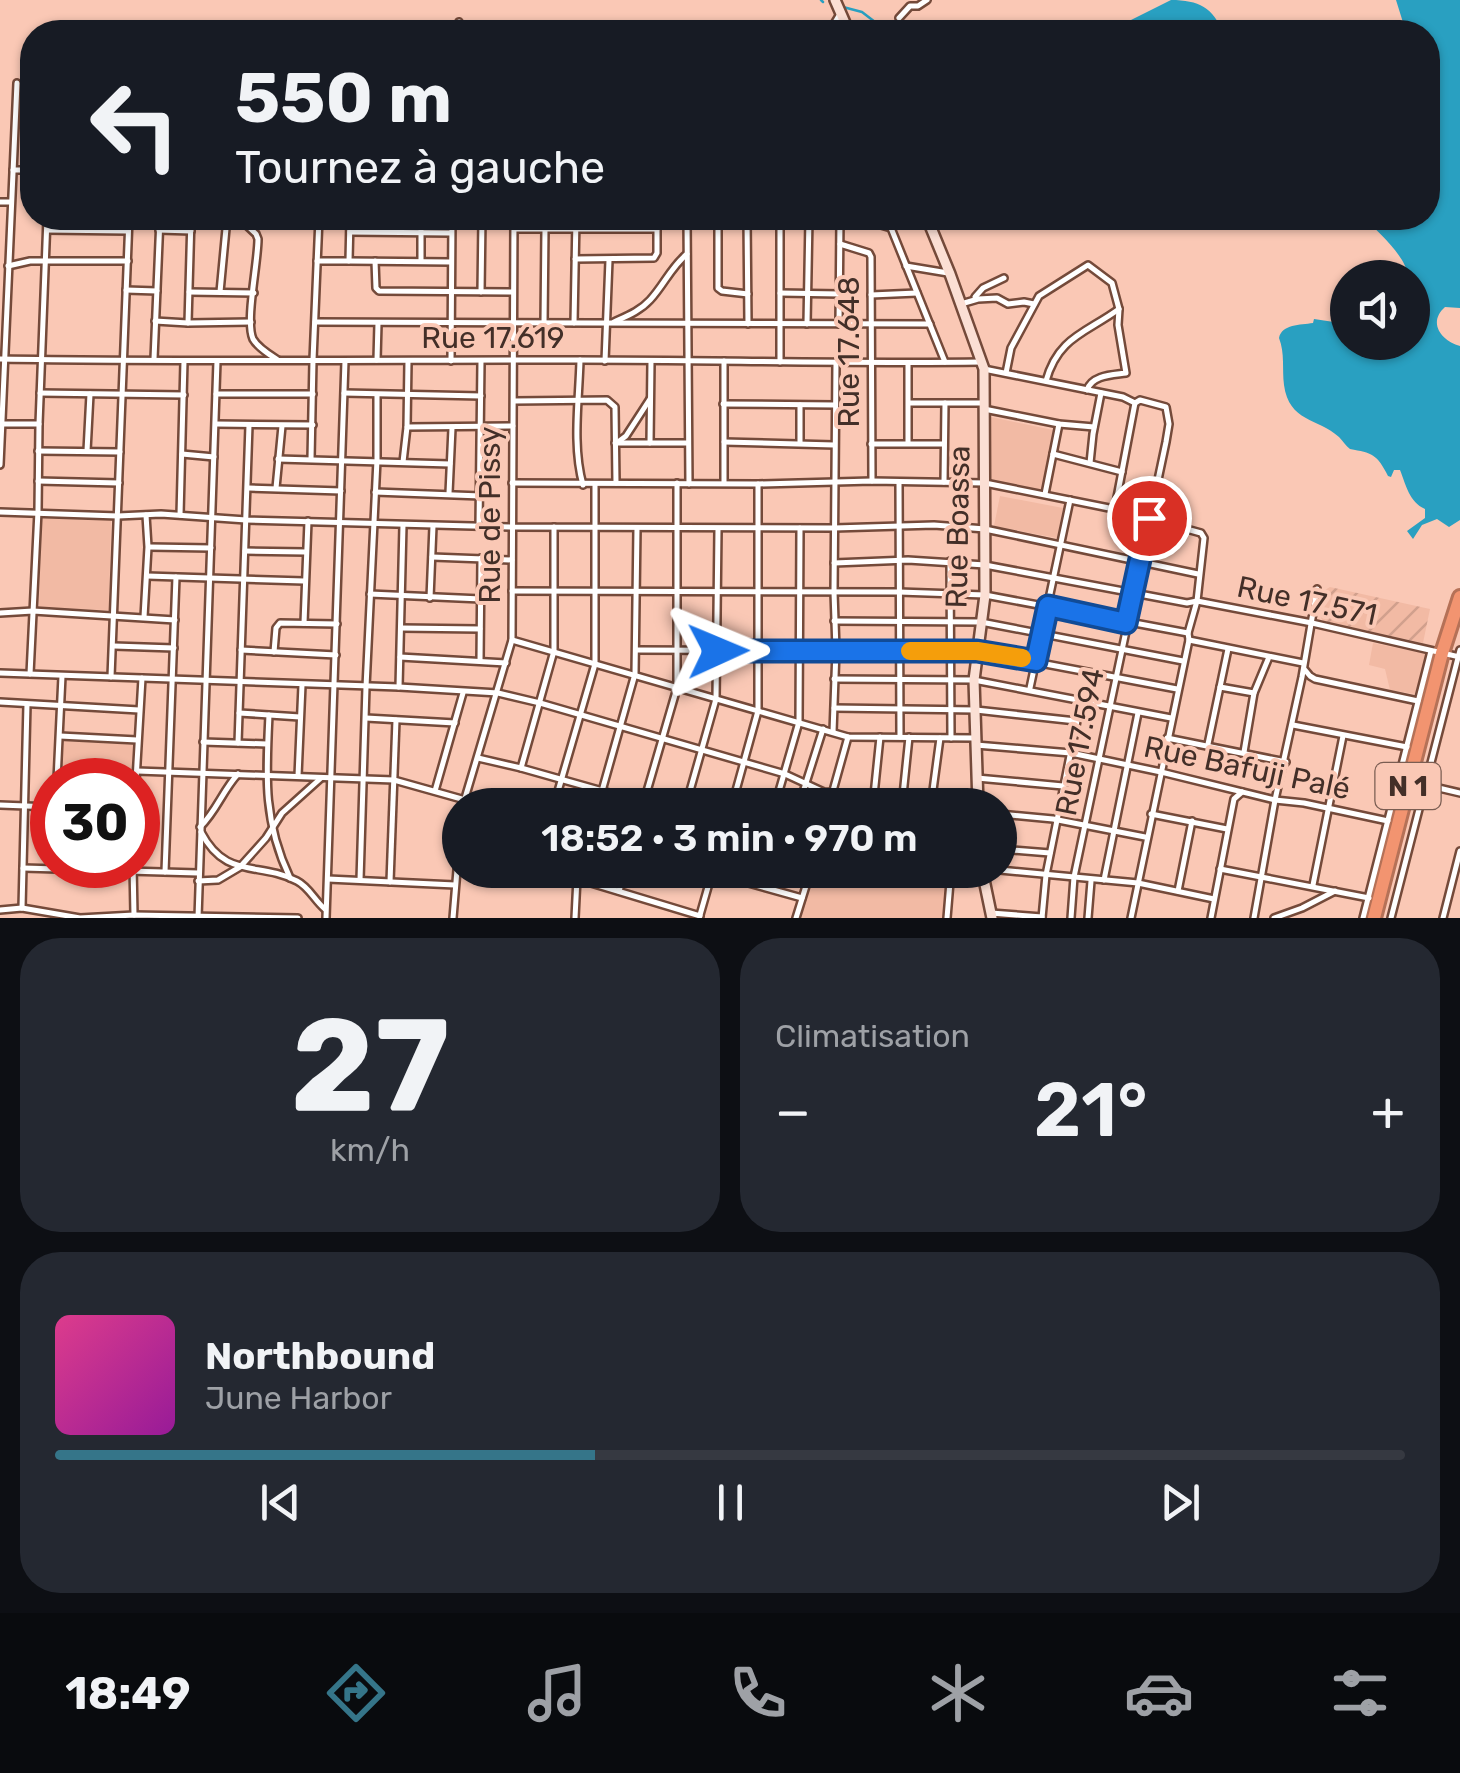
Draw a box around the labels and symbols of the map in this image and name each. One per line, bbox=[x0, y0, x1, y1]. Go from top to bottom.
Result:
street label: Rue 17.648 bbox=[831, 276, 867, 428]
street label: Rue 17.619 bbox=[421, 320, 565, 356]
street label: Rue de Pissy bbox=[472, 427, 508, 604]
street label: Rue Boassa bbox=[939, 445, 977, 609]
pin bbox=[1107, 476, 1192, 561]
street label: Rue 17.571 bbox=[1234, 569, 1380, 633]
position arrow bbox=[666, 599, 770, 703]
street label: Rue 17.594 bbox=[1048, 665, 1112, 819]
street label: Rue Bafuji Palé bbox=[1141, 729, 1353, 807]
speed limit sign: 30 bbox=[30, 758, 160, 888]
road number: N 1 bbox=[1376, 763, 1440, 809]

